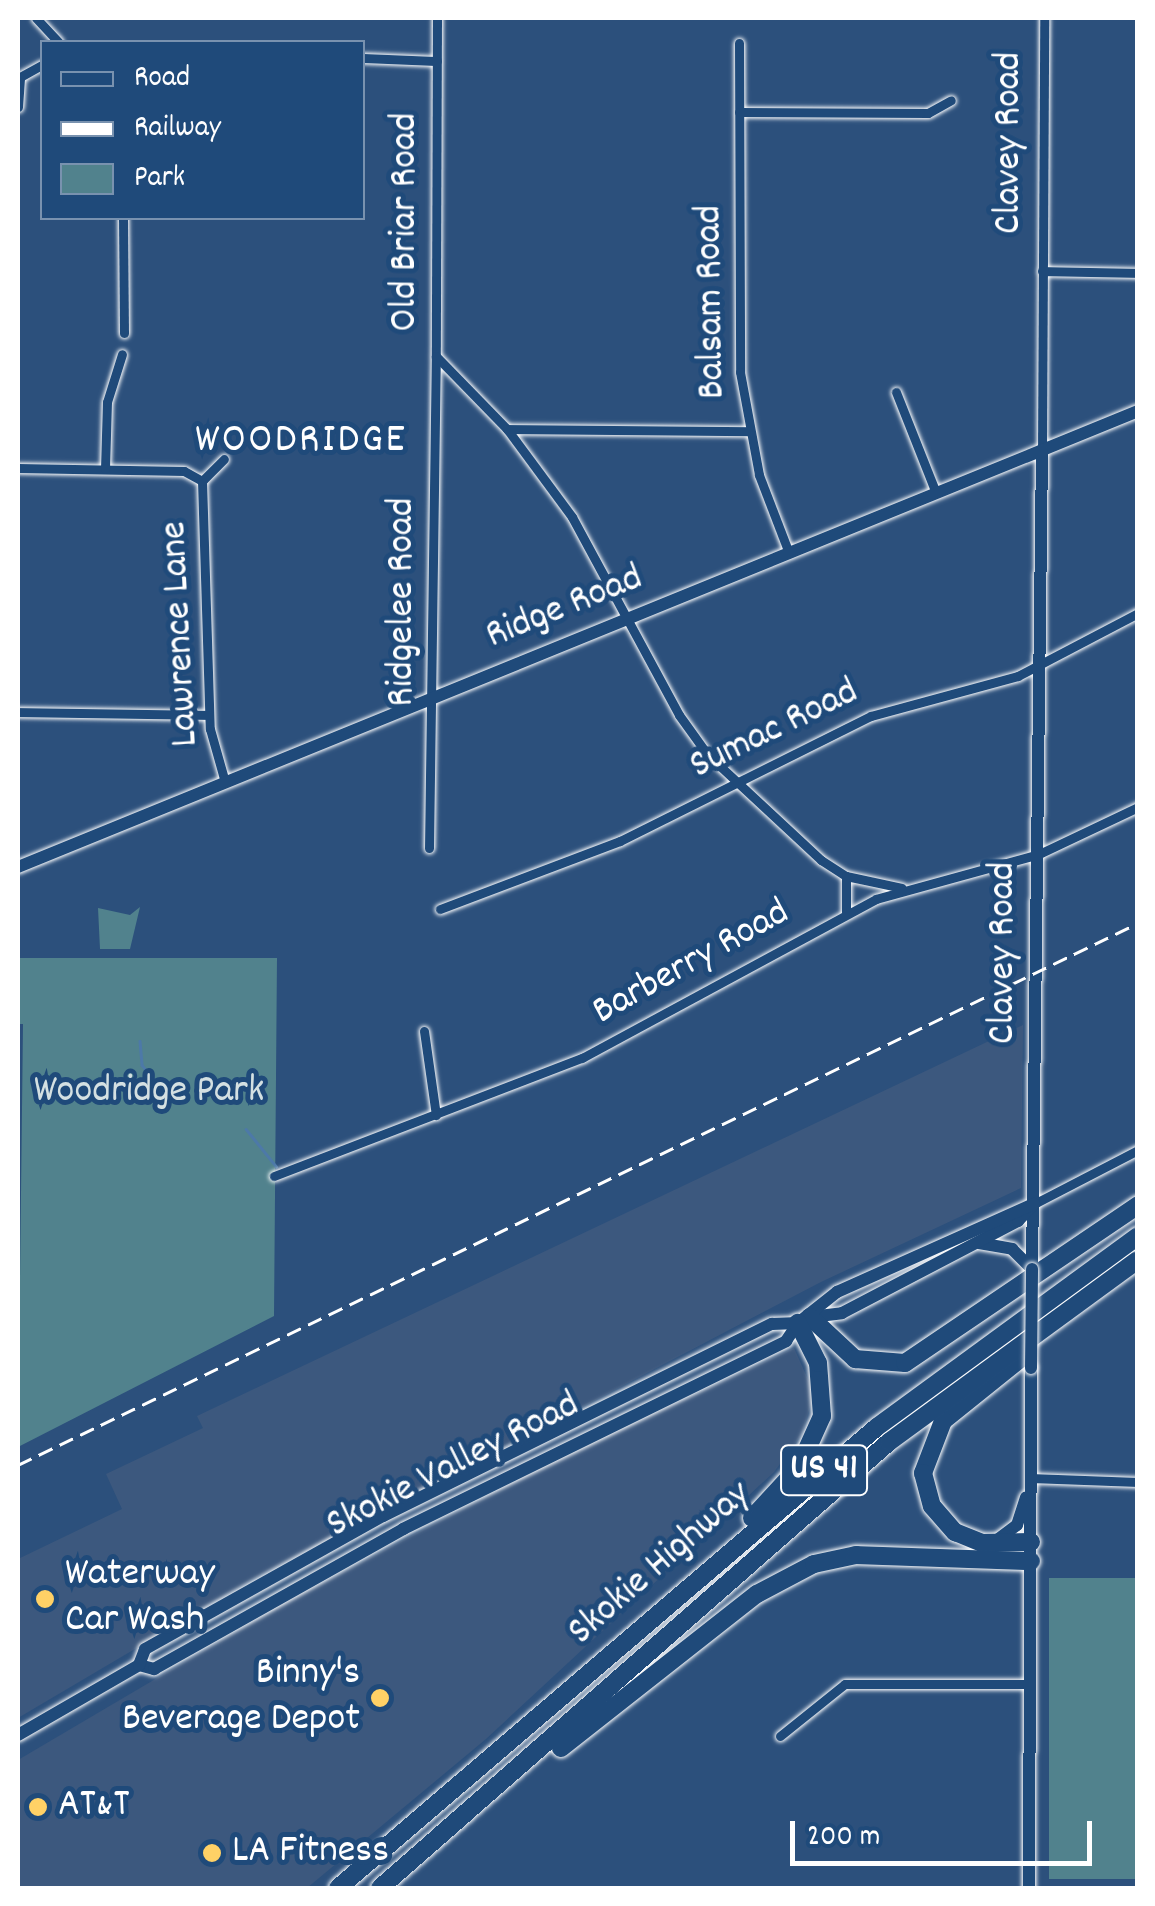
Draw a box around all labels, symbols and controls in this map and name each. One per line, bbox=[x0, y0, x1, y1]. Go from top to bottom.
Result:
legend bbox=[40, 40, 365, 220]
street label: Clavey Road bbox=[987, 52, 1035, 234]
text: Road bbox=[134, 58, 190, 101]
text: Railway bbox=[134, 108, 221, 151]
street label: Old Briar Road bbox=[383, 112, 431, 332]
text: Park bbox=[134, 158, 185, 201]
street label: Balsam Road bbox=[687, 204, 739, 400]
district label: WOODRIDGE bbox=[195, 417, 407, 467]
street label: Ridgelee Road bbox=[380, 497, 428, 707]
street label: Lawrence Lane bbox=[152, 520, 212, 748]
street label: Ridge Road bbox=[480, 556, 650, 662]
street label: Sumac Road bbox=[683, 670, 867, 792]
street label: Clavey Road bbox=[981, 862, 1029, 1044]
street label: Barberry Road bbox=[585, 890, 799, 1038]
park label: Woodridge Park bbox=[34, 1069, 264, 1117]
street label: Skokie Valley Road bbox=[320, 1383, 588, 1551]
road number: US 41 bbox=[779, 1437, 869, 1503]
street label: Skokie Highway bbox=[560, 1473, 762, 1657]
place label: Waterway Car Wash bbox=[65, 1552, 215, 1646]
marker: Waterway Car Wash bbox=[34, 1588, 56, 1610]
place label: Binny's Beverage Depot bbox=[122, 1651, 360, 1745]
marker: Binny's Beverage Depot bbox=[369, 1687, 391, 1709]
place label: AT&T bbox=[58, 1783, 129, 1831]
marker: AT&T bbox=[27, 1796, 49, 1818]
scale bar bbox=[795, 1801, 1098, 1863]
text: 200 m bbox=[807, 1817, 880, 1860]
place label: LA Fitness bbox=[232, 1829, 389, 1877]
marker: LA Fitness bbox=[201, 1842, 223, 1864]

